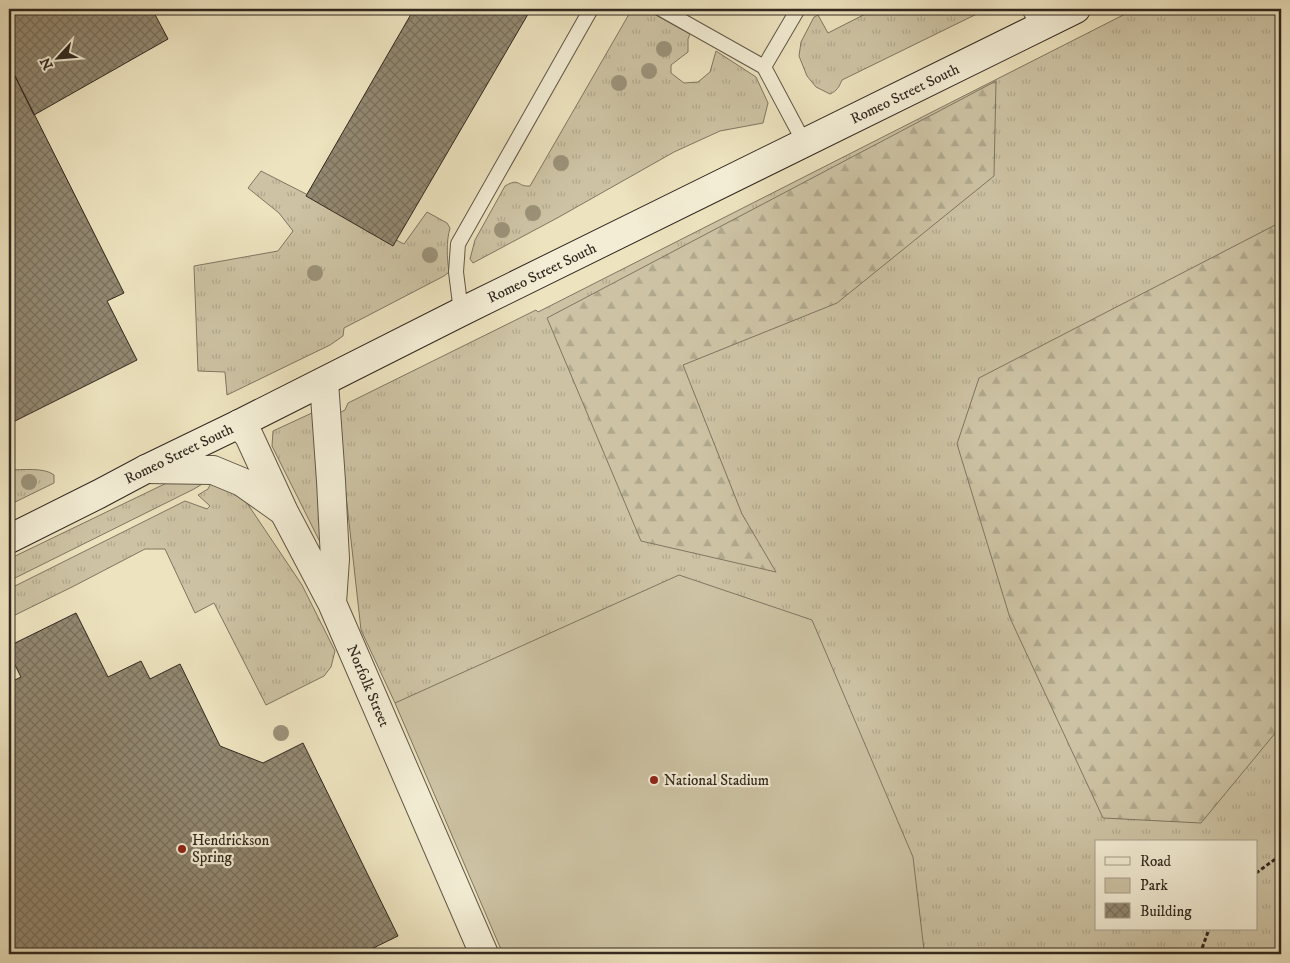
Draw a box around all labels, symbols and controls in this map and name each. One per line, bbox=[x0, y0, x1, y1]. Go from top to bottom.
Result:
north arrow bbox=[32, 32, 82, 82]
text: N bbox=[36, 54, 58, 72]
street label: Romeo Street South bbox=[847, 59, 963, 129]
street label: Romeo Street South bbox=[484, 238, 600, 308]
street label: Romeo Street South bbox=[121, 419, 237, 489]
street label: Norfolk Street bbox=[342, 642, 394, 730]
place label: National Stadium bbox=[664, 771, 769, 790]
marker: National Stadium bbox=[648, 774, 660, 786]
place label: Hendrickson Spring bbox=[192, 831, 270, 867]
legend bbox=[1095, 840, 1258, 930]
marker: Hendrickson Spring bbox=[176, 843, 188, 855]
text: Road bbox=[1140, 852, 1172, 871]
text: Park bbox=[1140, 876, 1169, 895]
text: Building bbox=[1140, 902, 1192, 921]

